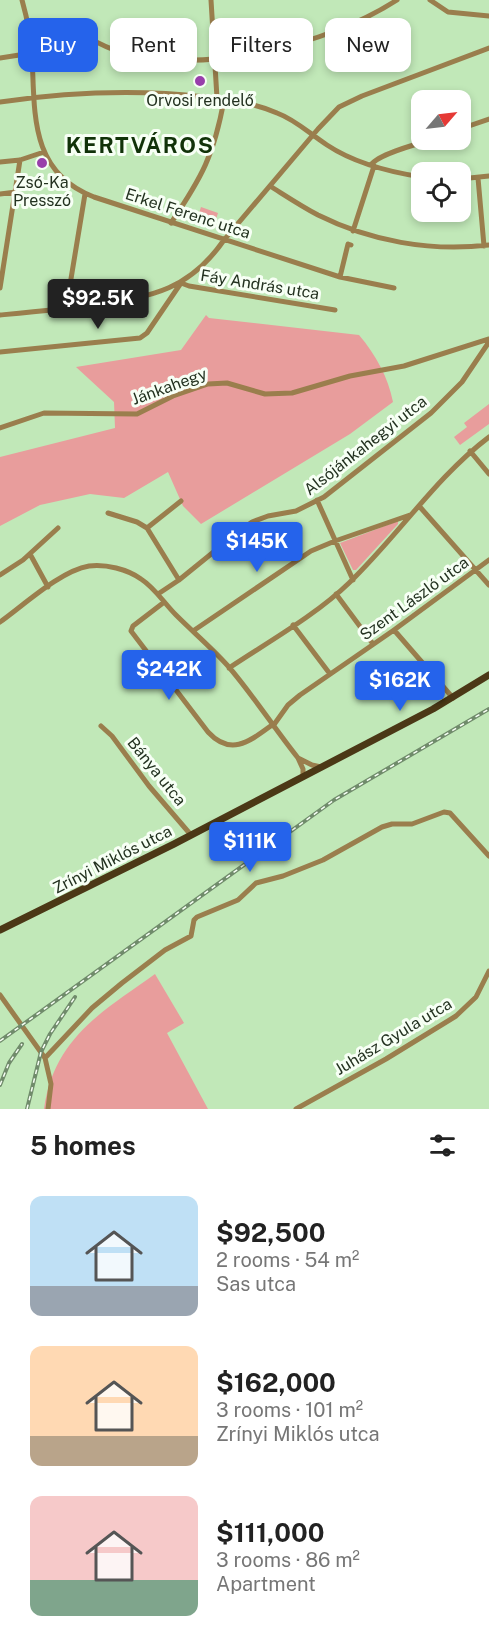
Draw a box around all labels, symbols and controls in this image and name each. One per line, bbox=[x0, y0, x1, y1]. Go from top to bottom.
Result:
chip: Buy bbox=[18, 18, 98, 72]
chip: Rent bbox=[110, 18, 197, 72]
chip: Filters bbox=[209, 18, 313, 72]
chip: New bbox=[325, 18, 411, 72]
marker: Orvosi rendelő bbox=[193, 74, 207, 88]
north arrow bbox=[411, 90, 471, 150]
map controls bbox=[411, 90, 471, 222]
place label: Orvosi rendelő bbox=[146, 91, 254, 110]
district label: KERTVÁROS bbox=[66, 132, 214, 158]
marker: Zsó-Ka Presszó bbox=[35, 156, 49, 170]
button: locate bbox=[411, 162, 471, 222]
place label: Zsó-Ka Presszó bbox=[13, 173, 71, 210]
street label: Erkel Ferenc utca bbox=[123, 184, 253, 243]
street label: Fáy András utca bbox=[199, 266, 321, 303]
pin: $92.5K bbox=[49, 279, 147, 330]
text: $92.5K bbox=[62, 286, 134, 310]
street label: Jánkahegy bbox=[129, 364, 210, 409]
street label: Alsójánkahegyi utca bbox=[300, 392, 430, 499]
pin: $145K bbox=[215, 522, 299, 573]
text: $145K bbox=[226, 529, 288, 553]
street label: Szent László utca bbox=[356, 553, 472, 644]
pin: $242K bbox=[127, 650, 211, 701]
text: $242K bbox=[136, 657, 202, 681]
pin: $162K bbox=[358, 661, 442, 712]
text: $162K bbox=[369, 668, 431, 692]
street label: Bánya utca bbox=[123, 733, 190, 809]
street label: Zrínyi Miklós utca bbox=[50, 821, 175, 898]
pin: $111K bbox=[208, 822, 292, 873]
text: $111K bbox=[223, 829, 277, 853]
street label: Juhász Gyula utca bbox=[331, 994, 455, 1079]
icon: filters bbox=[426, 1129, 459, 1162]
text: 5 homes bbox=[30, 1130, 136, 1161]
text: $92,500 bbox=[216, 1217, 326, 1248]
icon: home bbox=[78, 1220, 150, 1292]
text: 2 rooms · 54 m² bbox=[216, 1248, 359, 1272]
text: Sas utca bbox=[216, 1272, 296, 1296]
text: $162,000 bbox=[216, 1367, 336, 1398]
icon: home bbox=[78, 1370, 150, 1442]
text: 3 rooms · 101 m² bbox=[216, 1398, 363, 1422]
text: Zrínyi Miklós utca bbox=[216, 1422, 380, 1446]
text: $111,000 bbox=[216, 1517, 324, 1548]
icon: home bbox=[78, 1520, 150, 1592]
text: 3 rooms · 86 m² bbox=[216, 1548, 360, 1572]
text: Apartment bbox=[216, 1572, 316, 1596]

